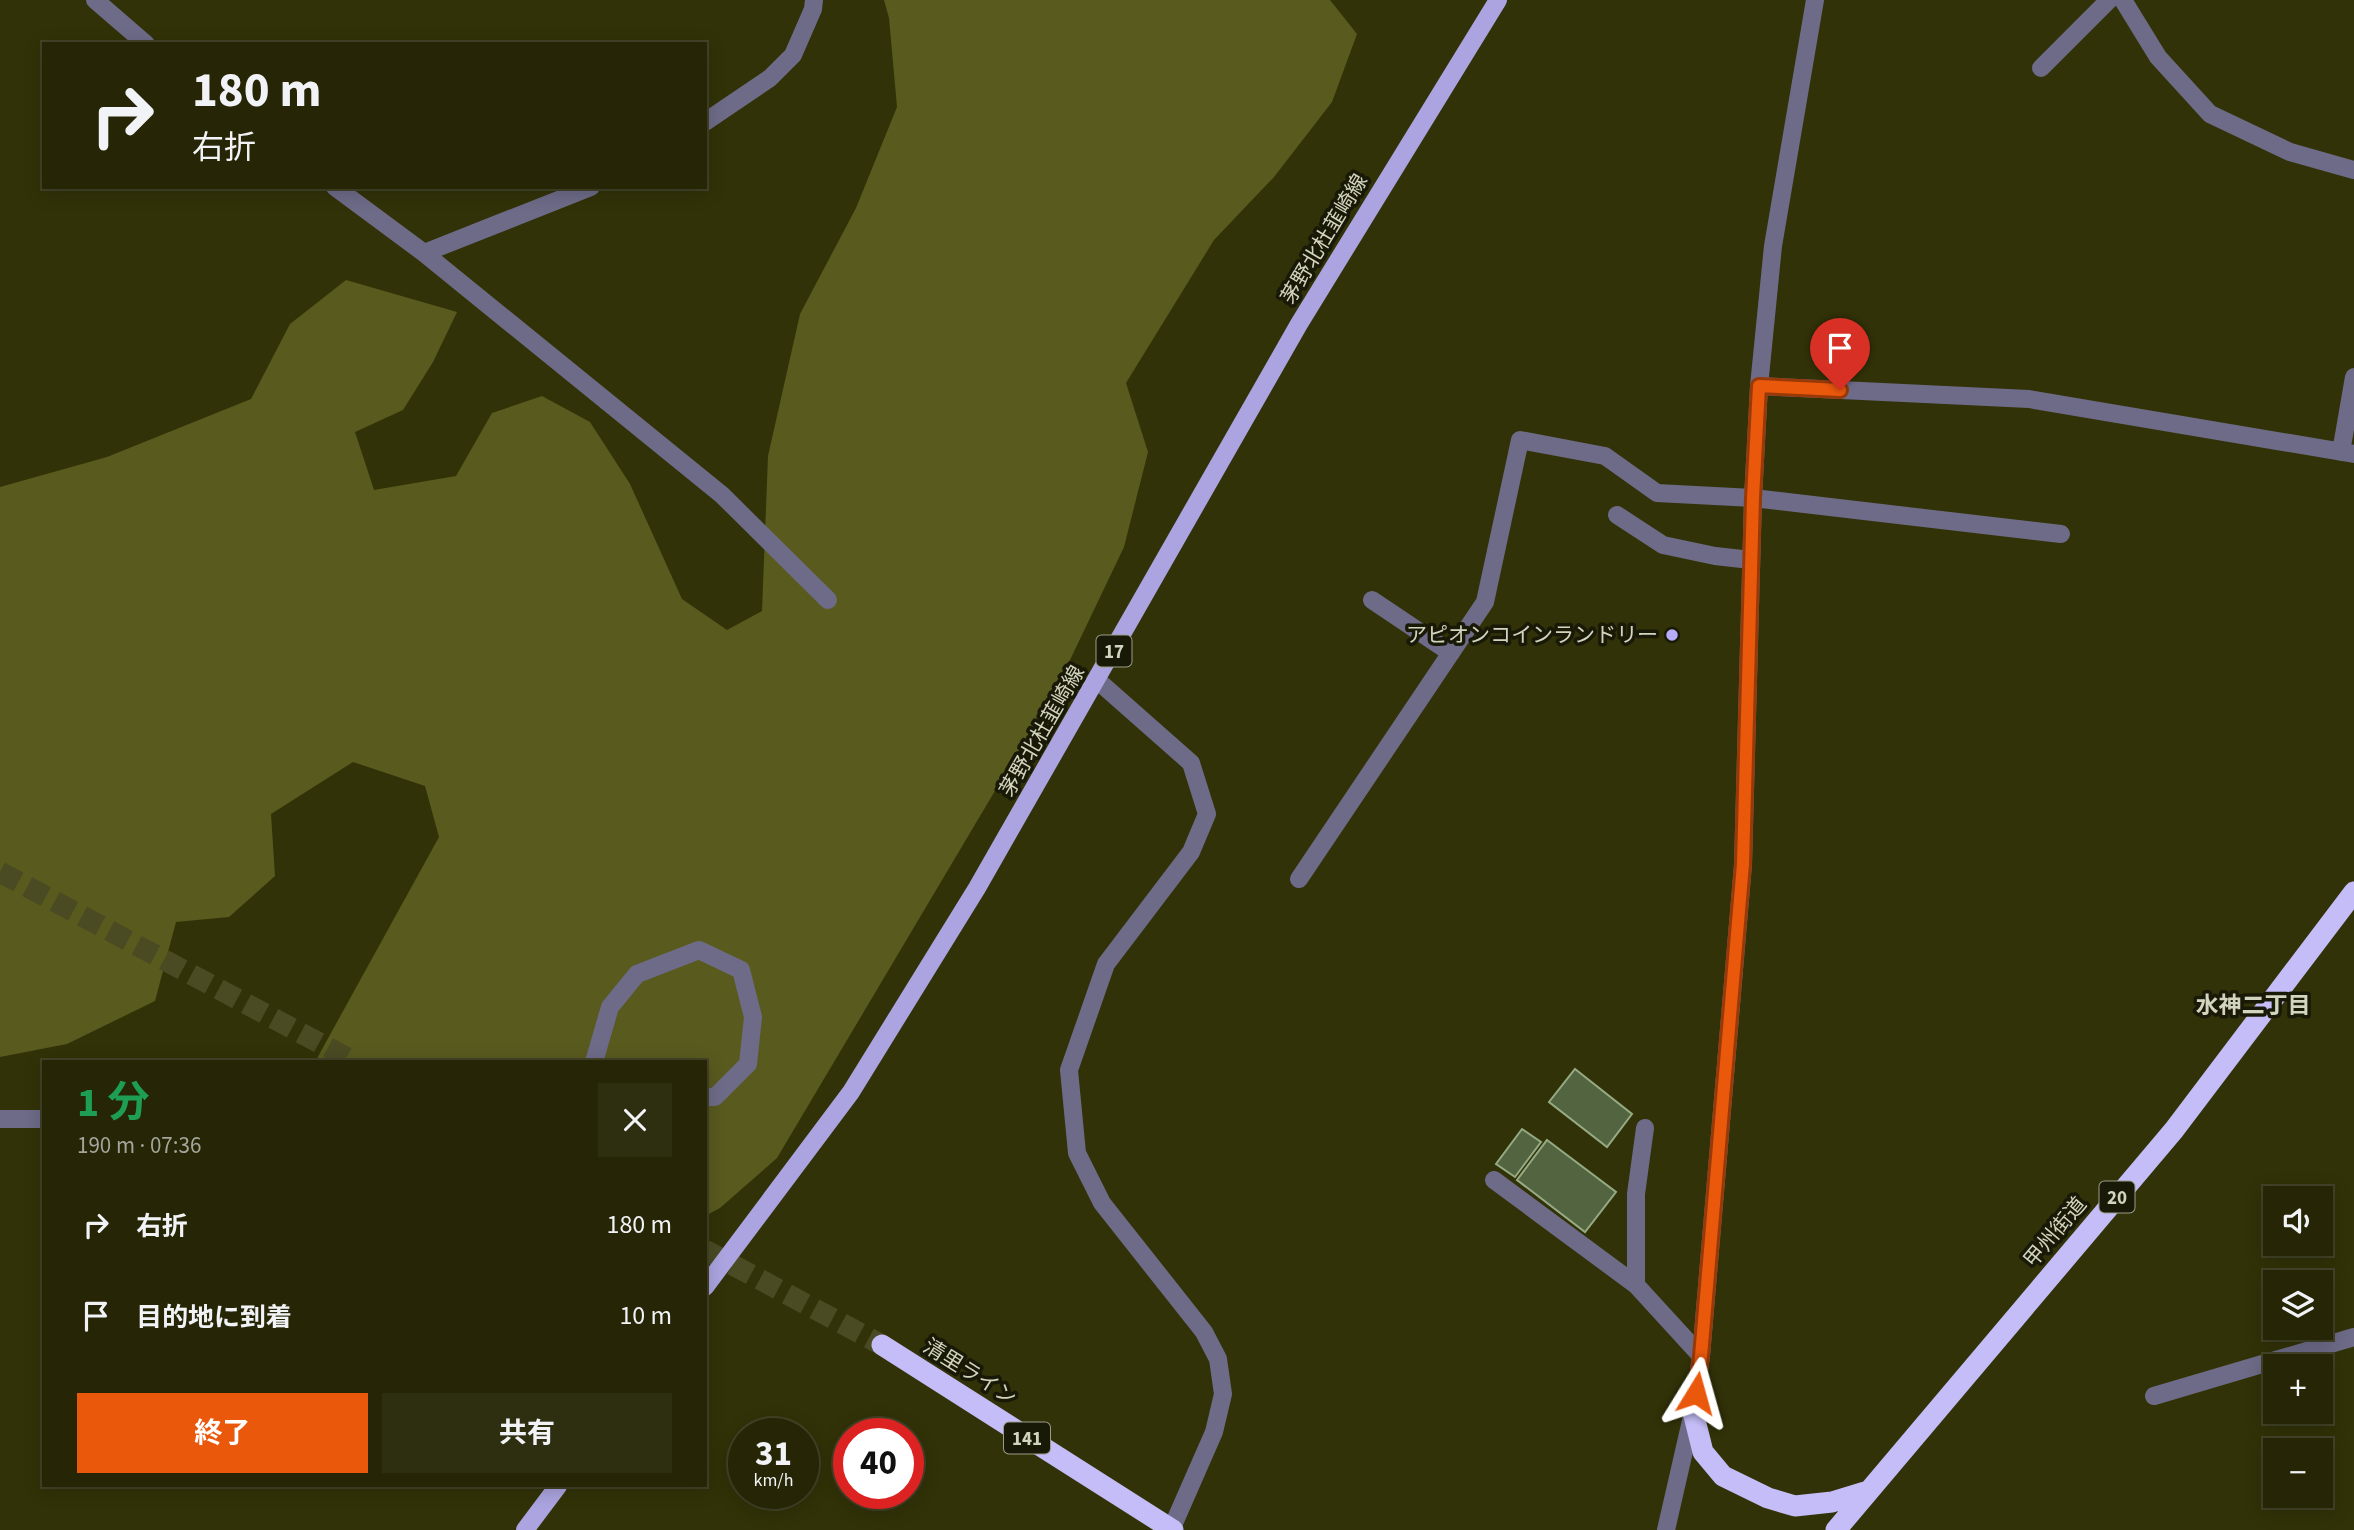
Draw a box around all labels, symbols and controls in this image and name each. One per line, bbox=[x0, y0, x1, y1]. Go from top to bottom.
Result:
text: 180 m bbox=[192, 56, 321, 126]
icon: right bbox=[77, 70, 168, 161]
text: 右折 bbox=[192, 125, 256, 171]
street label: 茅野北杜韮崎線 bbox=[1273, 168, 1375, 310]
pin bbox=[1810, 318, 1870, 390]
icon: arrive bbox=[1821, 329, 1859, 367]
place label: アピオンコインランドリー bbox=[1406, 620, 1658, 650]
marker: アピオンコインランドリー bbox=[1664, 627, 1680, 643]
road number: 17 bbox=[1096, 636, 1132, 666]
street label: 茅野北杜韮崎線 bbox=[992, 660, 1092, 802]
district label: 水神二丁目 bbox=[2196, 989, 2311, 1022]
text: 1 分 bbox=[77, 1073, 150, 1133]
button: close bbox=[598, 1083, 672, 1157]
text: 190 m · 07:36 bbox=[77, 1129, 201, 1162]
road number: 20 bbox=[2100, 1182, 2134, 1212]
map controls bbox=[2263, 1186, 2333, 1508]
button: sound bbox=[2263, 1186, 2333, 1256]
street label: 甲州街道 bbox=[2017, 1190, 2093, 1274]
icon: right bbox=[77, 1206, 115, 1244]
text: 180 m bbox=[606, 1206, 672, 1243]
text: 右折 bbox=[136, 1208, 188, 1245]
button: layers bbox=[2263, 1270, 2333, 1340]
icon: arrive bbox=[77, 1297, 115, 1335]
text: 10 m bbox=[619, 1297, 672, 1334]
text: 目的地に到着 bbox=[136, 1299, 292, 1336]
street label: 清里ライン bbox=[918, 1331, 1022, 1413]
button: + bbox=[2263, 1354, 2333, 1424]
position arrow bbox=[1659, 1356, 1733, 1430]
button: 終了 bbox=[77, 1393, 368, 1473]
button: 共有 bbox=[382, 1393, 672, 1473]
speed limit sign: 40 bbox=[833, 1418, 924, 1509]
road number: 141 bbox=[1004, 1422, 1050, 1454]
text: 31 bbox=[755, 1429, 792, 1479]
button: − bbox=[2263, 1438, 2333, 1508]
text: km/h bbox=[754, 1468, 793, 1493]

